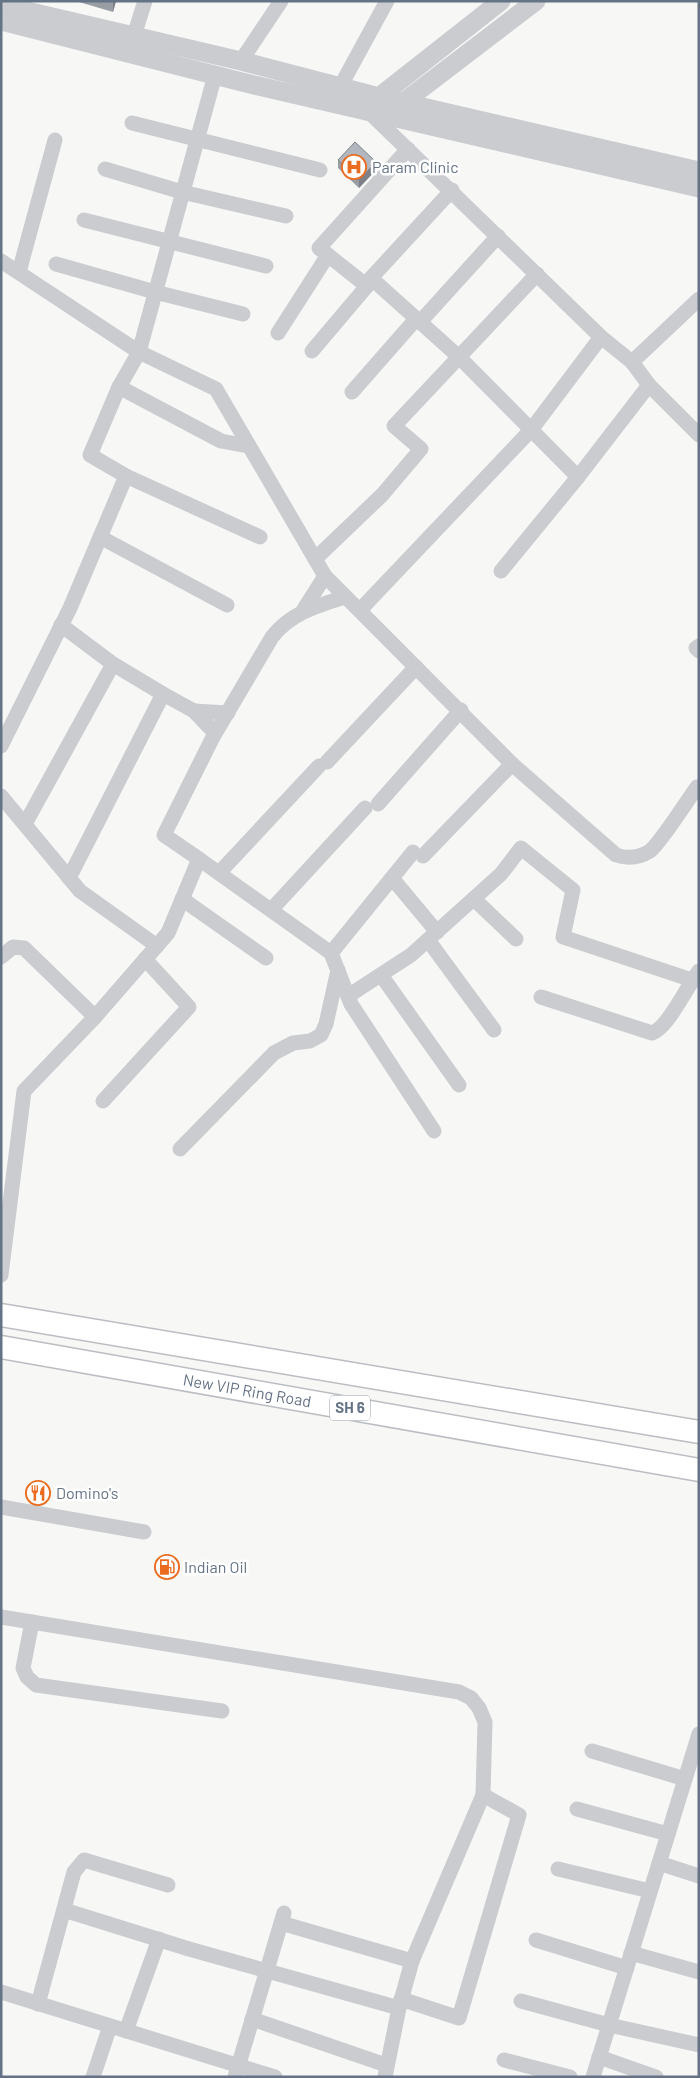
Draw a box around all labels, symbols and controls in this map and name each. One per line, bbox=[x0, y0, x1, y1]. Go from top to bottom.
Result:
hospital icon: Param Clinic bbox=[341, 154, 367, 180]
place label: Param Clinic bbox=[372, 157, 459, 176]
street label: New VIP Ring Road bbox=[182, 1369, 313, 1411]
road number: SH 6 bbox=[330, 1396, 370, 1420]
restaurant icon: Domino's bbox=[25, 1480, 51, 1506]
place label: Domino's bbox=[56, 1483, 118, 1502]
fuel station icon: Indian Oil bbox=[154, 1554, 180, 1580]
place label: Indian Oil bbox=[184, 1557, 247, 1576]

